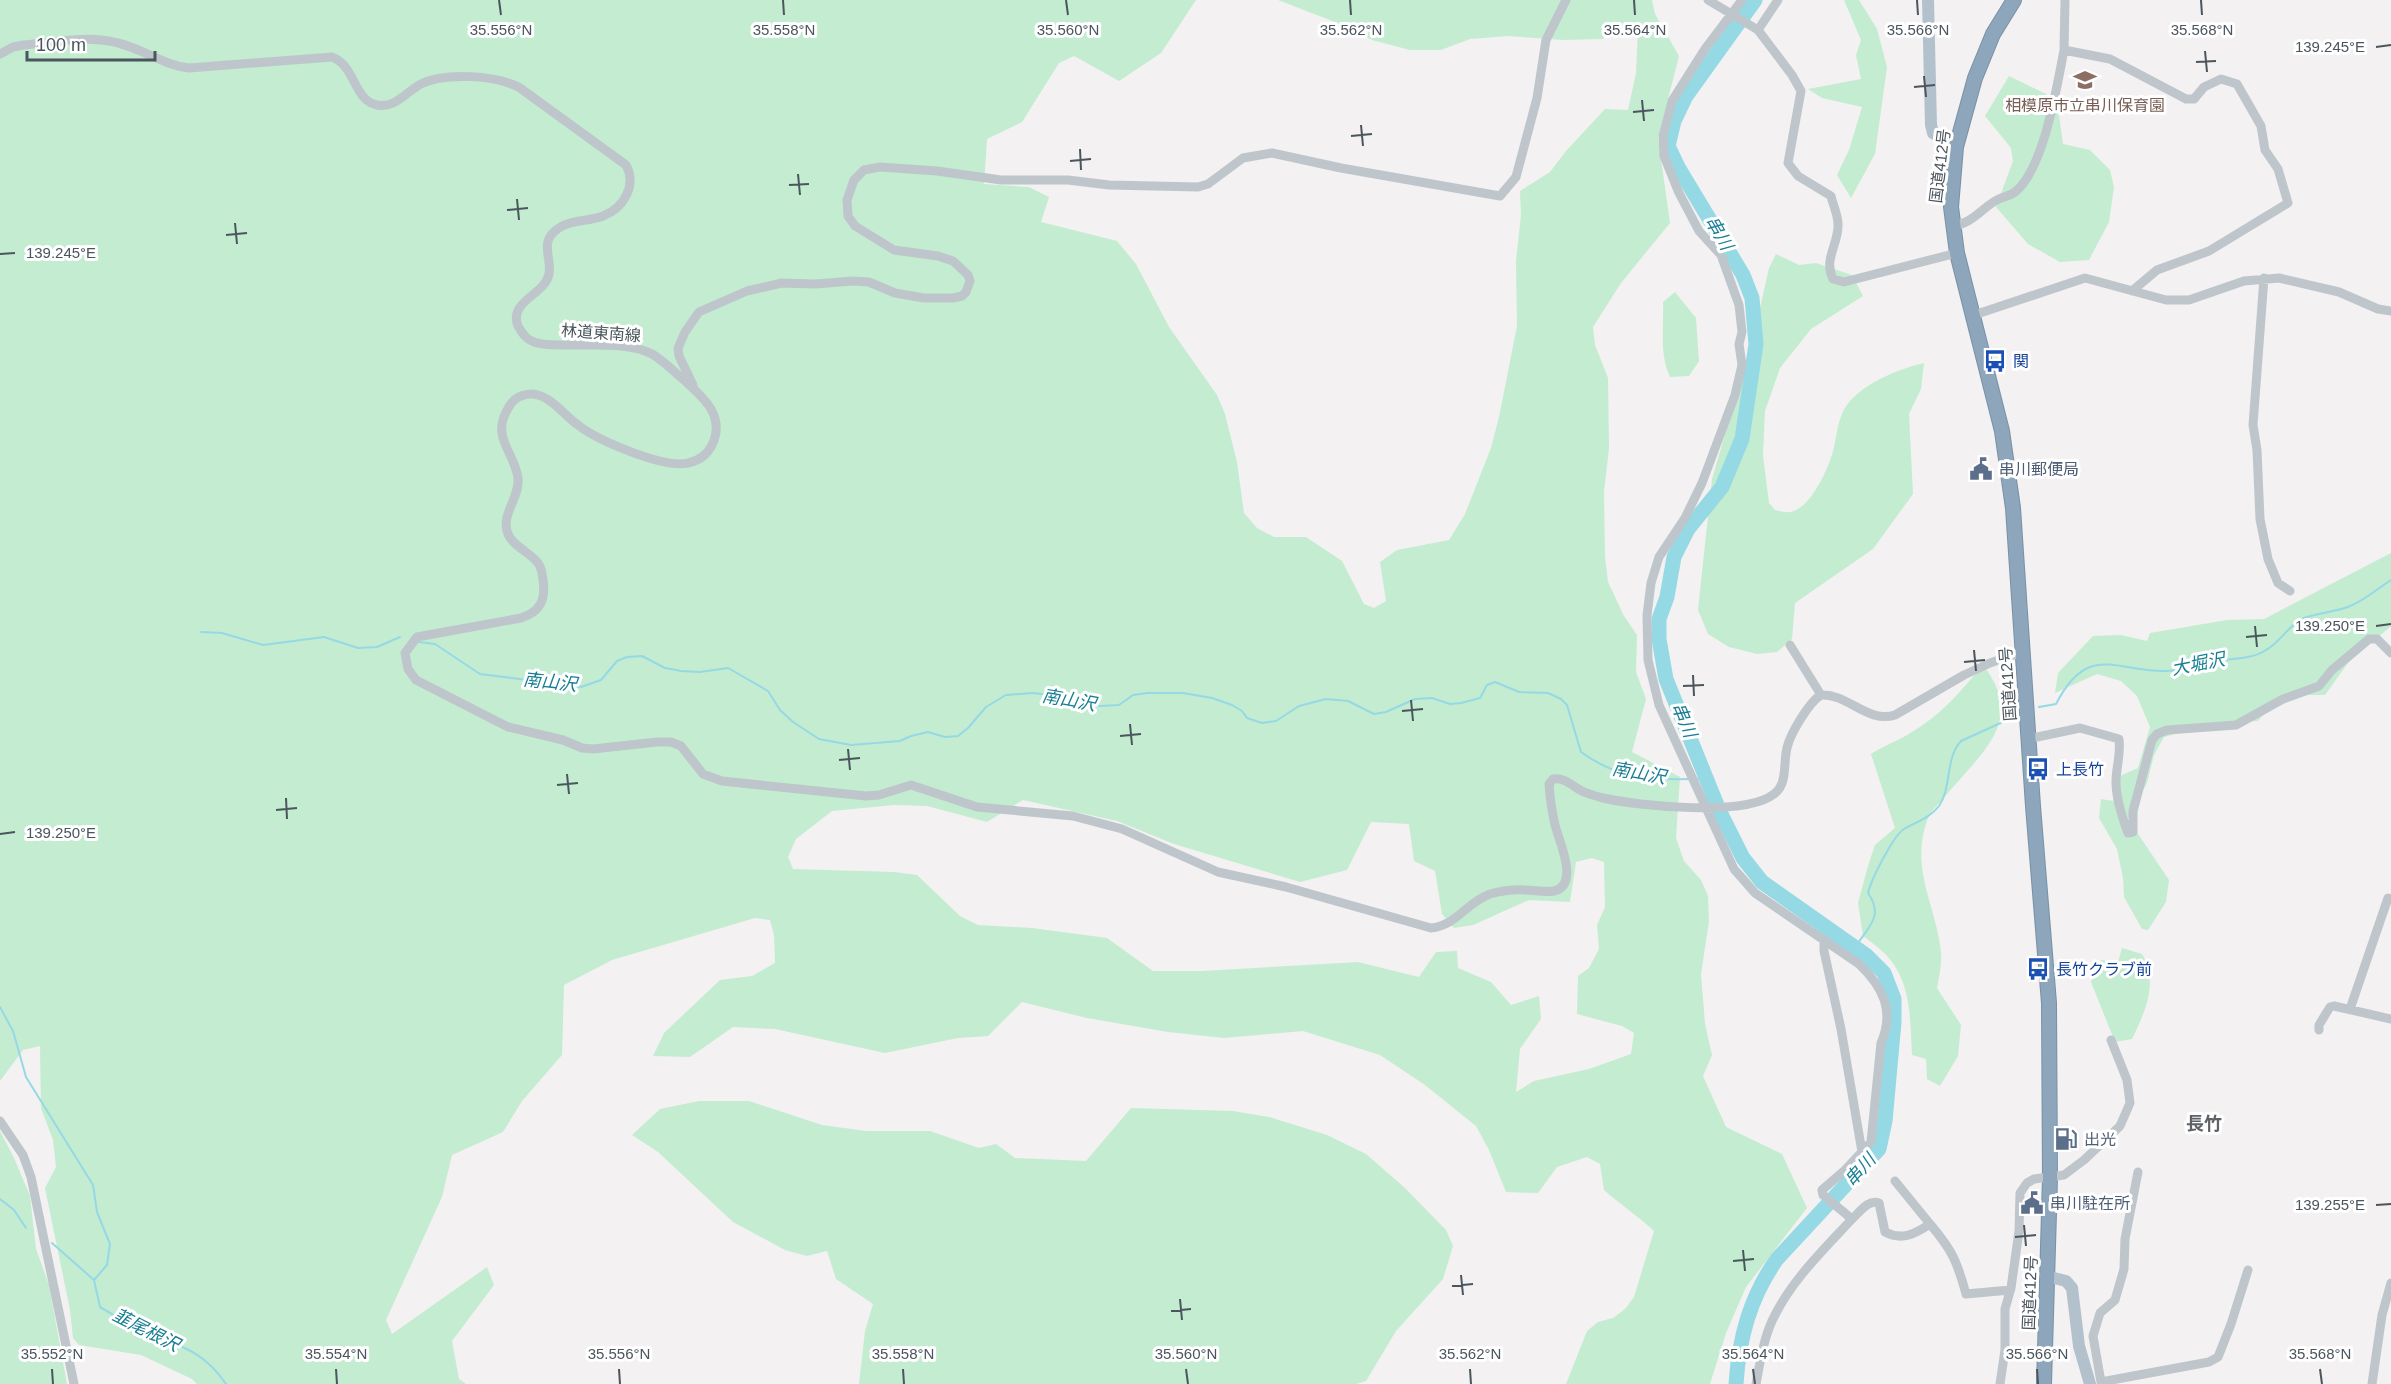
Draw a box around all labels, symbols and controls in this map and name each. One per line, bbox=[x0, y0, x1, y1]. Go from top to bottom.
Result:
text: 35.556°N bbox=[470, 21, 532, 38]
text: 35.558°N bbox=[753, 21, 815, 38]
text: 35.560°N bbox=[1037, 21, 1099, 38]
text: 35.562°N bbox=[1320, 21, 1382, 38]
text: 35.564°N bbox=[1604, 21, 1666, 38]
text: 35.566°N bbox=[1887, 21, 1949, 38]
text: 35.568°N bbox=[2171, 21, 2233, 38]
scale bar bbox=[27, 24, 154, 62]
text: 100 m bbox=[36, 35, 86, 55]
text: 139.245°E bbox=[2295, 38, 2365, 55]
school or university icon: 相模原市立串川保育園 bbox=[2072, 67, 2098, 93]
place label: 相模原市立串川保育園 bbox=[2005, 97, 2165, 114]
street label: 国道412号 bbox=[1927, 128, 1953, 204]
water label: 串川 bbox=[1701, 212, 1738, 255]
text: 139.245°E bbox=[26, 244, 96, 261]
street label: 林道東南線 bbox=[560, 322, 642, 344]
bus stop icon: 関 bbox=[1982, 348, 2008, 374]
place label: 関 bbox=[2013, 353, 2029, 370]
public building icon: 串川郵便局 bbox=[1968, 456, 1994, 482]
place label: 串川郵便局 bbox=[1999, 461, 2079, 478]
text: 139.250°E bbox=[2295, 617, 2365, 634]
street label: 国道412号 bbox=[1997, 646, 2019, 722]
water label: 大堀沢 bbox=[2170, 649, 2228, 679]
water label: 南山沢 bbox=[522, 669, 580, 695]
water label: 南山沢 bbox=[1041, 685, 1099, 715]
water label: 串川 bbox=[1668, 700, 1701, 742]
bus stop icon: 上長竹 bbox=[2025, 756, 2051, 782]
water label: 南山沢 bbox=[1611, 758, 1669, 788]
place label: 上長竹 bbox=[2056, 761, 2104, 778]
text: 139.250°E bbox=[26, 824, 96, 841]
bus stop icon: 長竹クラブ前 bbox=[2025, 956, 2051, 982]
place label: 長竹クラブ前 bbox=[2056, 961, 2152, 978]
district label: 長竹 bbox=[2186, 1114, 2222, 1134]
fuel station icon: 出光 bbox=[2053, 1126, 2079, 1152]
place label: 出光 bbox=[2084, 1131, 2116, 1148]
water label: 串川 bbox=[1841, 1148, 1881, 1190]
public building icon: 串川駐在所 bbox=[2019, 1190, 2045, 1216]
place label: 串川駐在所 bbox=[2050, 1195, 2130, 1212]
text: 139.255°E bbox=[2295, 1196, 2365, 1213]
street label: 国道412号 bbox=[2020, 1255, 2040, 1331]
water label: 韮尾根沢 bbox=[109, 1305, 184, 1356]
text: 35.552°N bbox=[21, 1345, 83, 1362]
text: 35.554°N bbox=[305, 1345, 367, 1362]
text: 35.556°N bbox=[588, 1345, 650, 1362]
text: 35.558°N bbox=[872, 1345, 934, 1362]
text: 35.560°N bbox=[1155, 1345, 1217, 1362]
text: 35.562°N bbox=[1439, 1345, 1501, 1362]
text: 35.564°N bbox=[1722, 1345, 1784, 1362]
text: 35.566°N bbox=[2006, 1345, 2068, 1362]
text: 35.568°N bbox=[2289, 1345, 2351, 1362]

